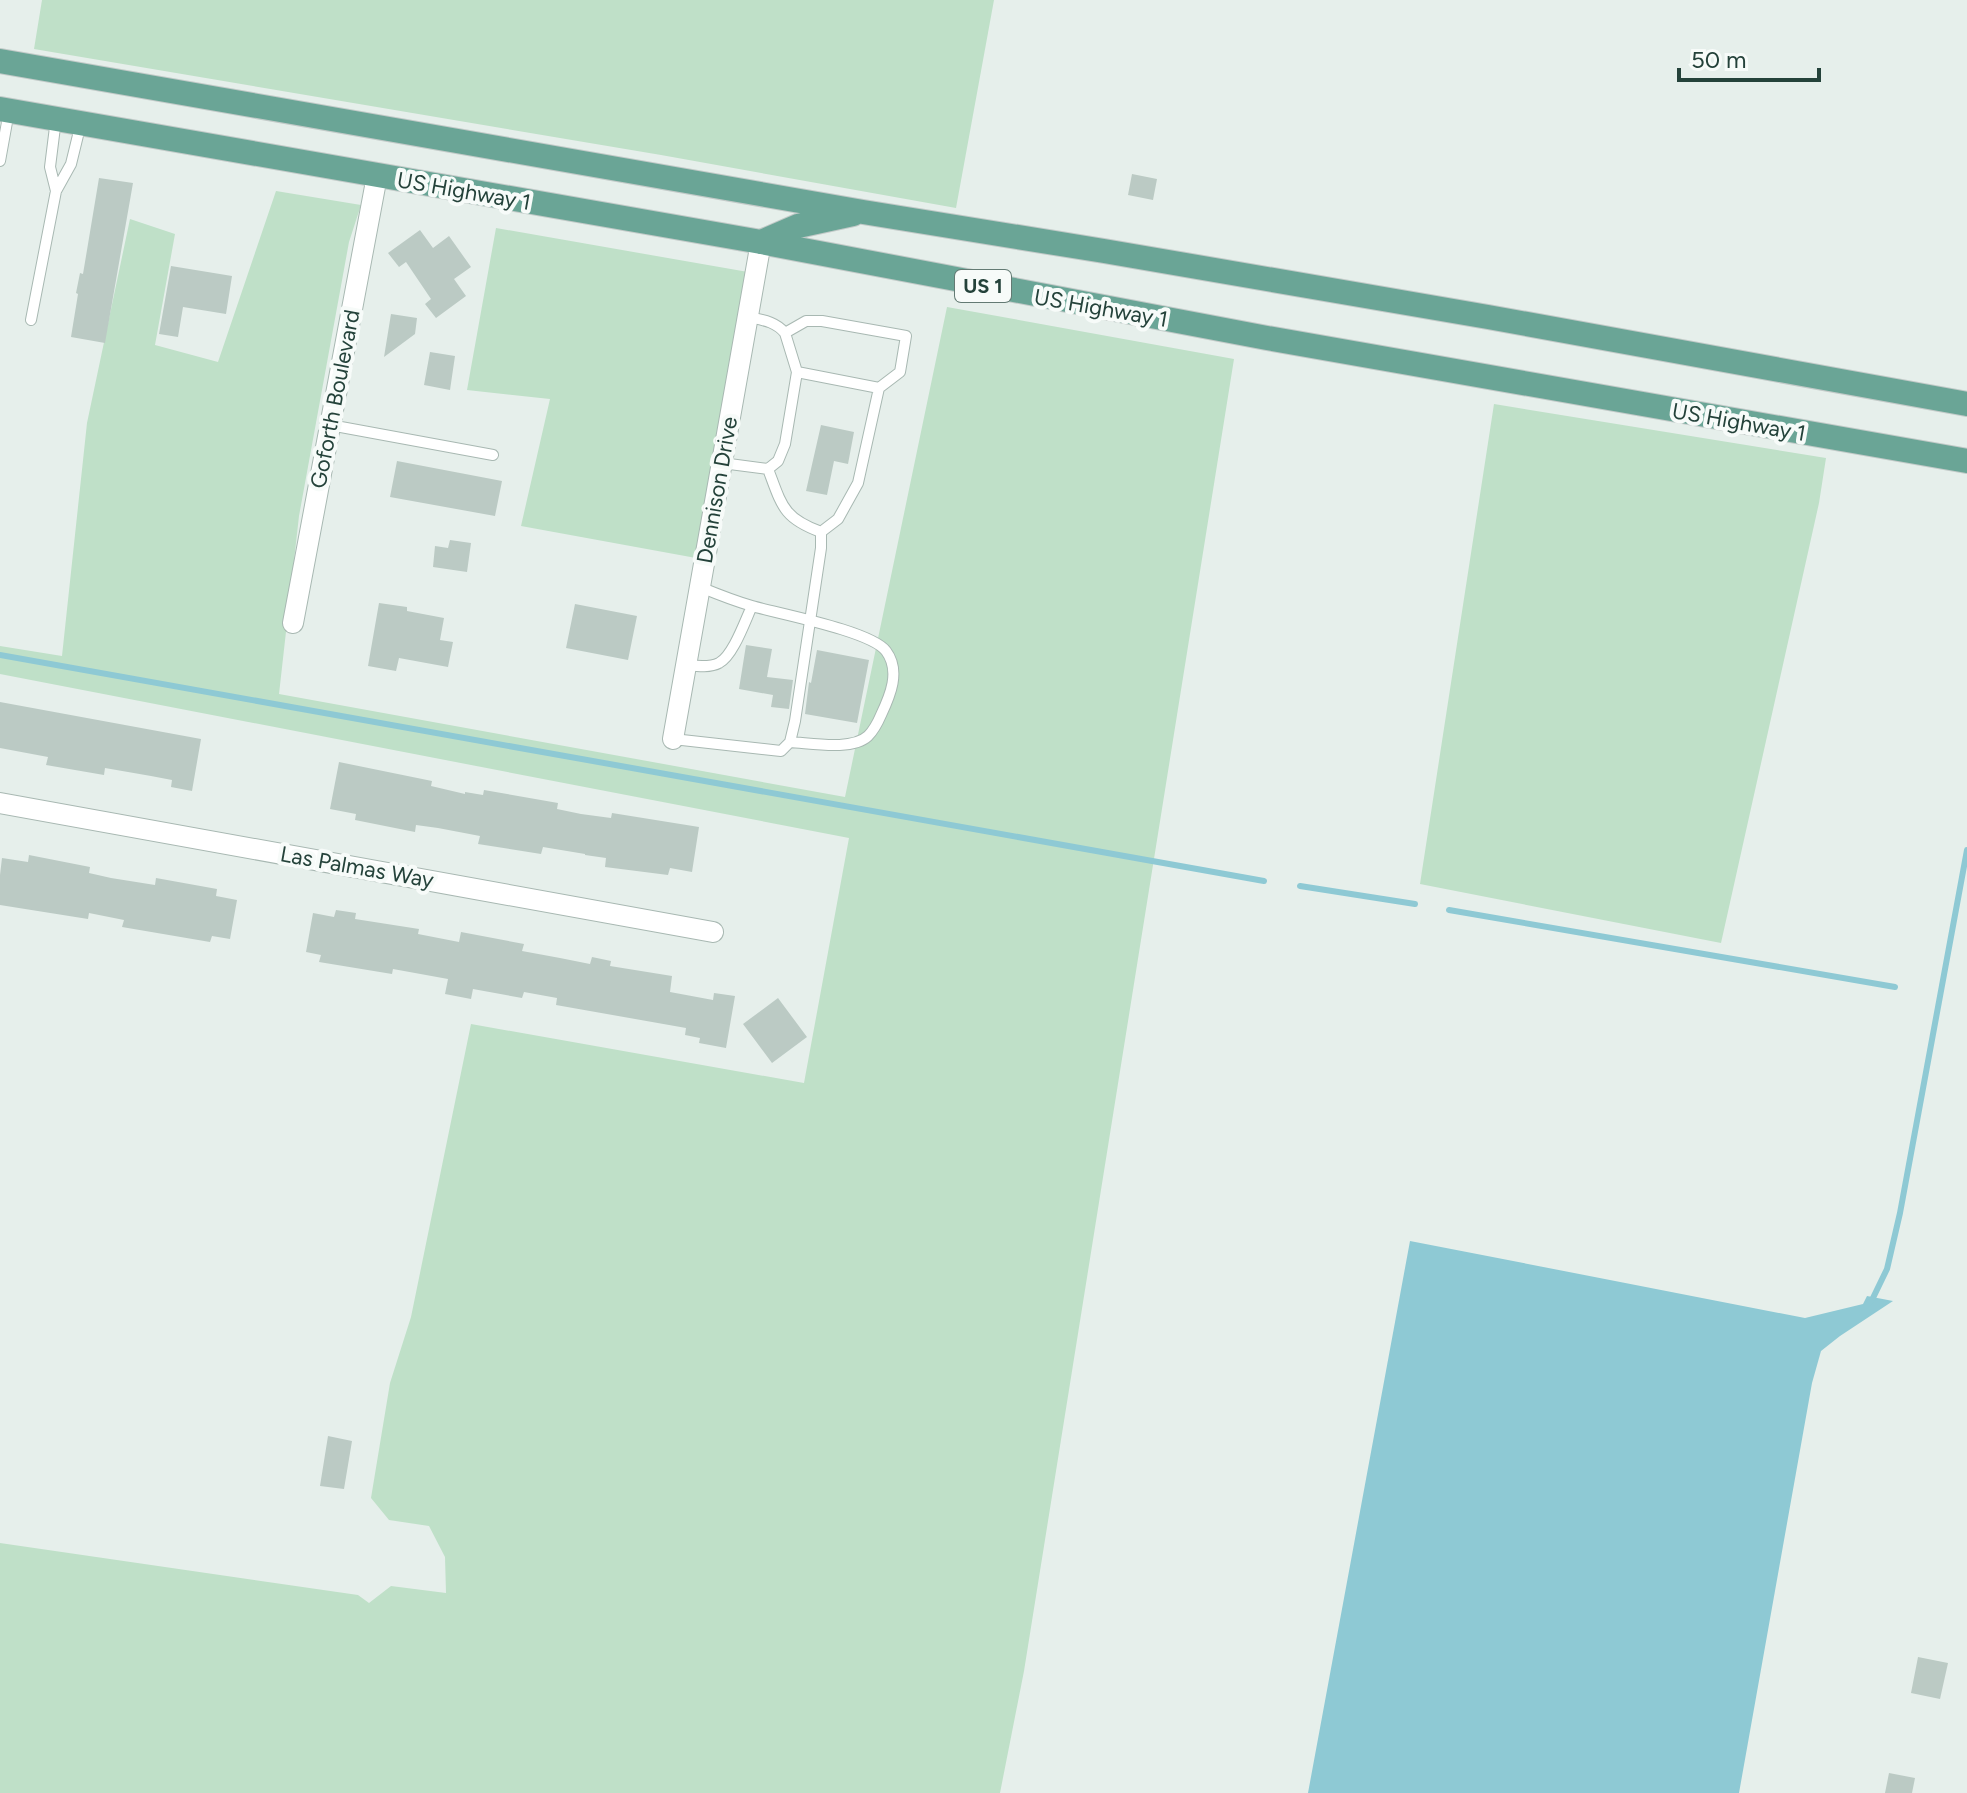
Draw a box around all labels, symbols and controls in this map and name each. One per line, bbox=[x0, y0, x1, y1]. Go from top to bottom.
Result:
scale bar bbox=[1679, 32, 1819, 82]
text: 50 m bbox=[1691, 45, 1747, 74]
street label: US Highway 1 bbox=[395, 166, 533, 216]
road number: US 1 bbox=[955, 270, 1011, 302]
street label: US Highway 1 bbox=[1032, 283, 1170, 333]
street label: Goforth Boulevard bbox=[304, 307, 366, 491]
street label: US Highway 1 bbox=[1670, 397, 1808, 447]
street label: Dennison Drive bbox=[691, 415, 743, 565]
street label: Las Palmas Way bbox=[278, 840, 436, 894]

